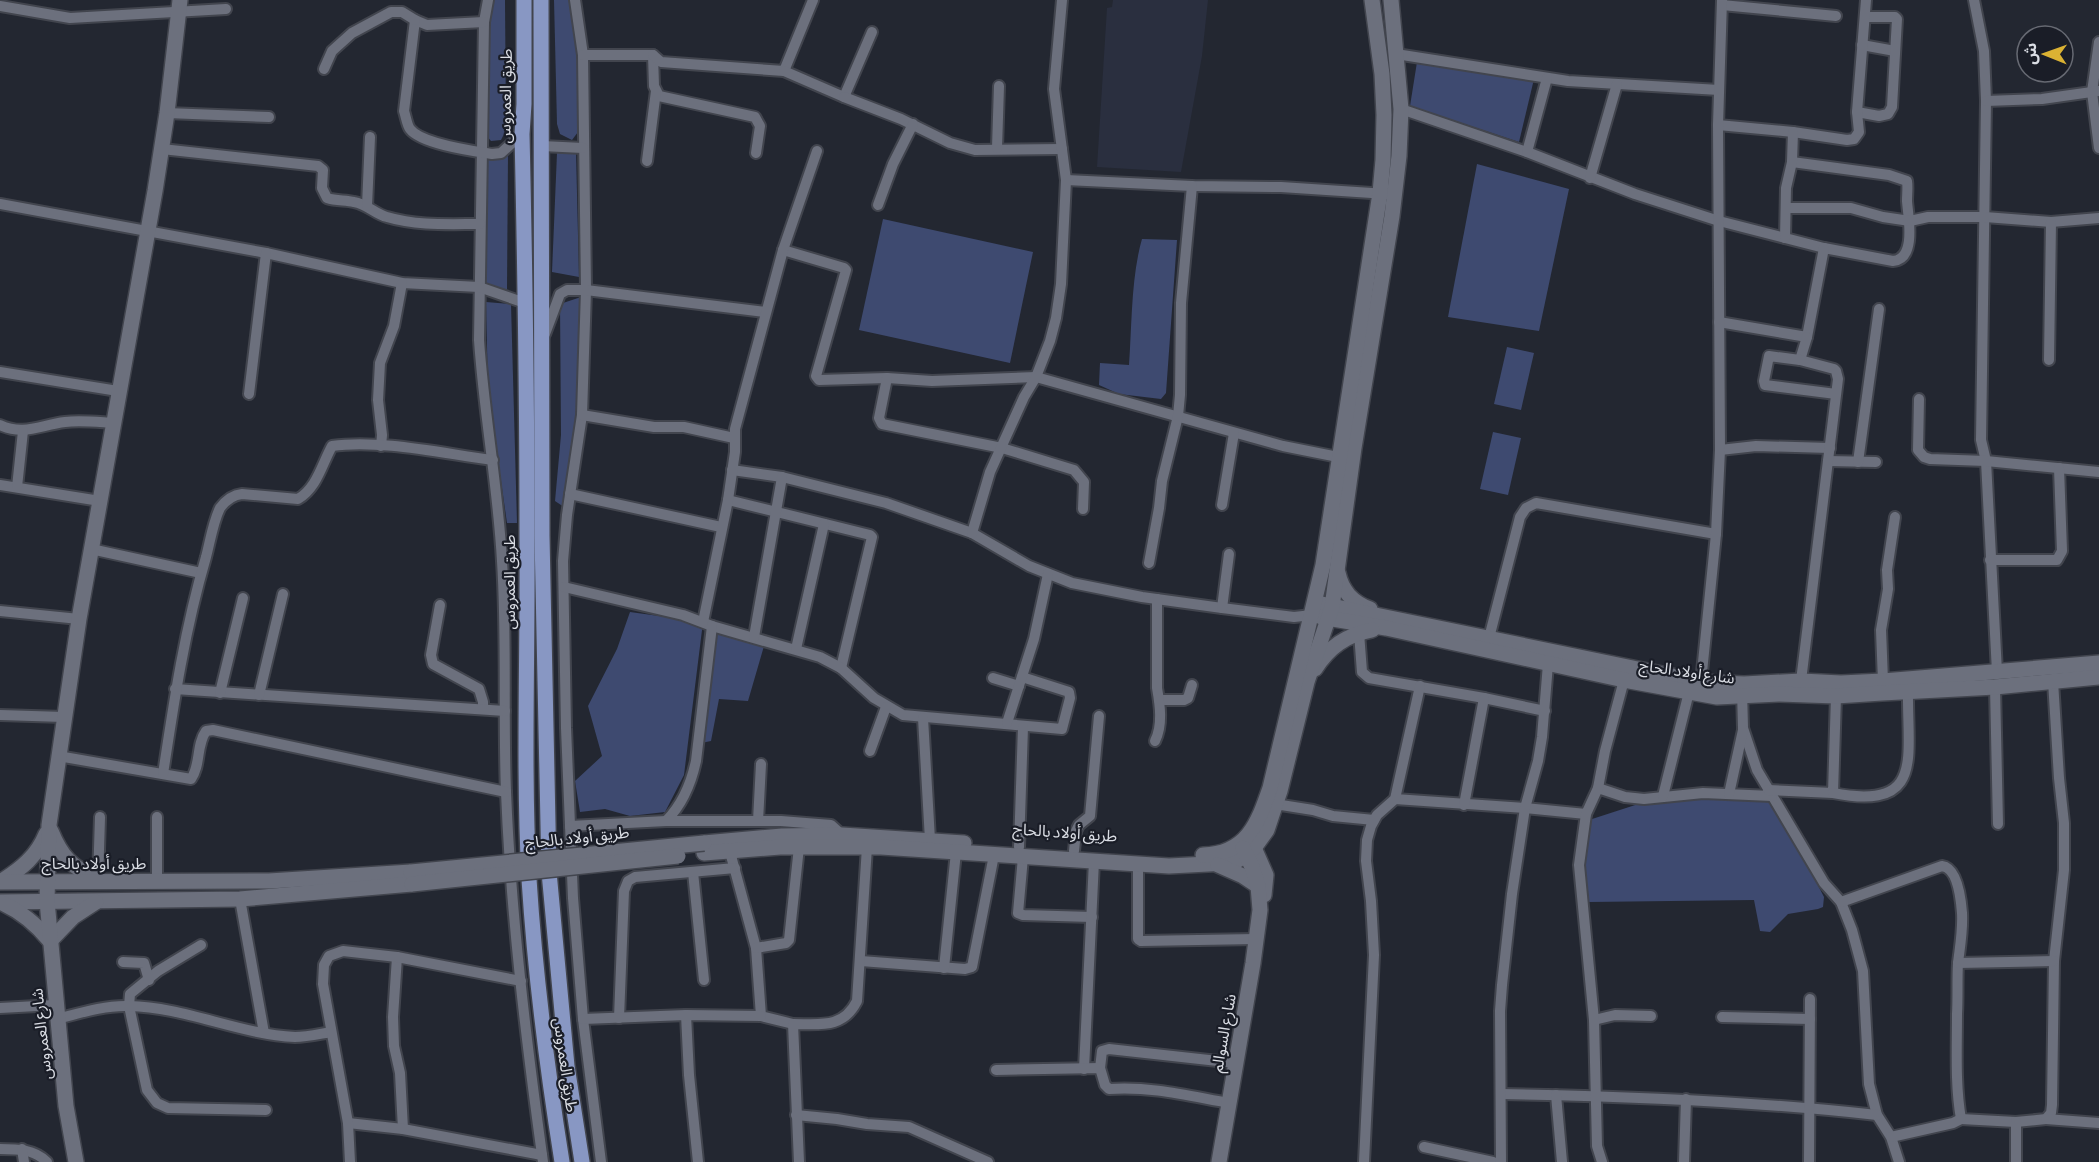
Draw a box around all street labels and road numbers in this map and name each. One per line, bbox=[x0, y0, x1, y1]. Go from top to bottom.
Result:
street label: طريق العمروس bbox=[495, 48, 517, 144]
street label: طريق العمروس bbox=[500, 534, 520, 629]
street label: شارع أولاد الحاج bbox=[1637, 655, 1736, 691]
street label: طريق أولاد بالحاج bbox=[1012, 819, 1118, 849]
street label: طريق أولاد بالحاج bbox=[524, 823, 631, 855]
street label: طريق أولاد بالحاج bbox=[42, 854, 147, 876]
street label: شارع العمروس bbox=[27, 987, 59, 1081]
street label: شارع السوالم bbox=[1207, 992, 1243, 1074]
street label: طريق العمروس bbox=[548, 1017, 582, 1114]

